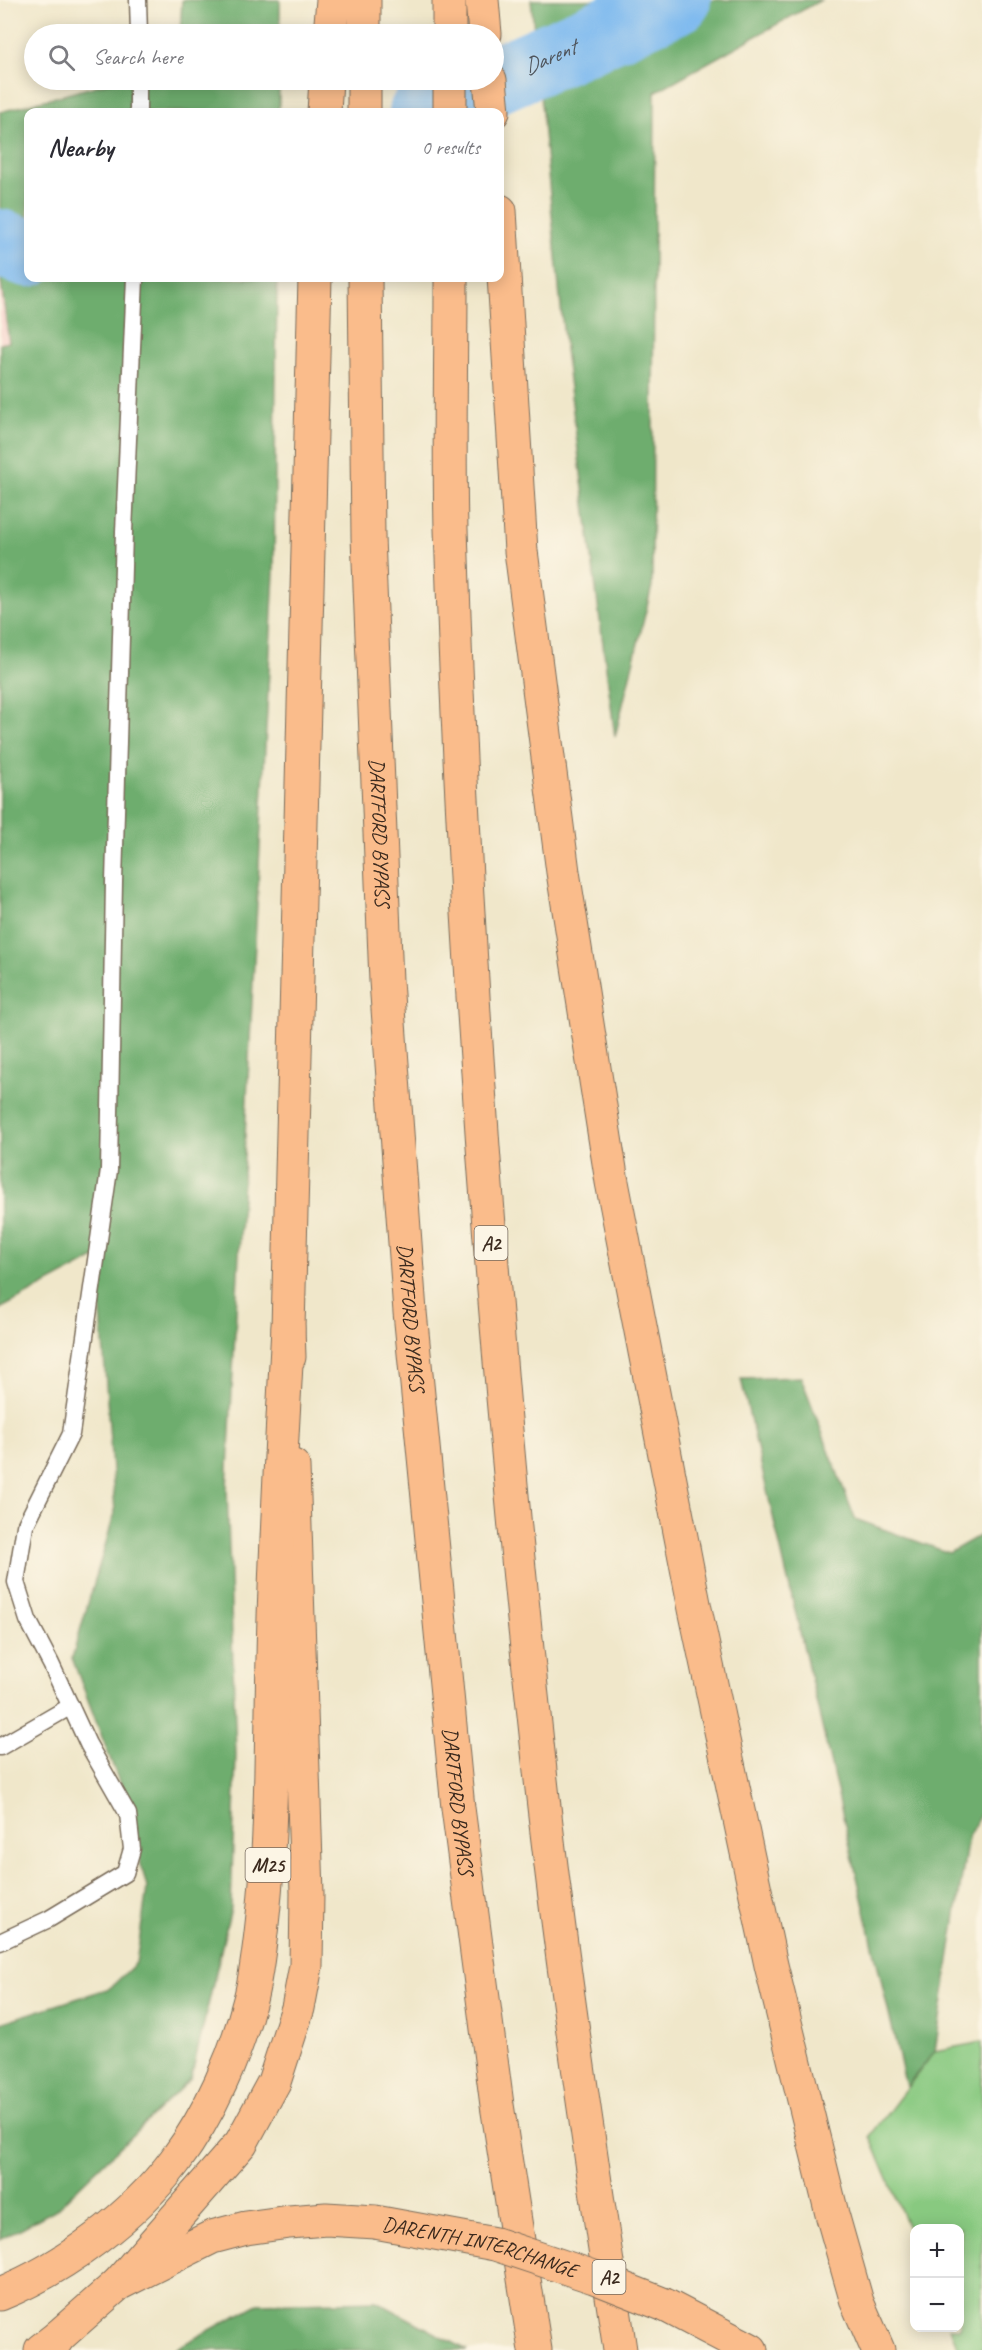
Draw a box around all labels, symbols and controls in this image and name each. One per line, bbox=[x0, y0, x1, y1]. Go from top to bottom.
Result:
search box bbox=[24, 24, 504, 90]
water label: Darent bbox=[519, 31, 586, 81]
icon: search bbox=[45, 41, 78, 74]
text: Search here bbox=[93, 43, 183, 71]
text: Nearby bbox=[48, 131, 113, 164]
text: 0 results bbox=[421, 135, 480, 160]
street label: DARTFORD BYPASS bbox=[364, 758, 396, 910]
road number: A2 bbox=[474, 1226, 508, 1260]
street label: DARTFORD BYPASS bbox=[392, 1243, 431, 1396]
street label: DARTFORD BYPASS bbox=[437, 1726, 480, 1880]
road number: M25 bbox=[246, 1848, 290, 1882]
street label: DARENTH INTERCHANGE bbox=[381, 2211, 583, 2284]
map controls bbox=[910, 2224, 964, 2332]
button: + bbox=[910, 2224, 964, 2278]
road number: A2 bbox=[592, 2260, 626, 2294]
button: − bbox=[910, 2278, 964, 2332]

